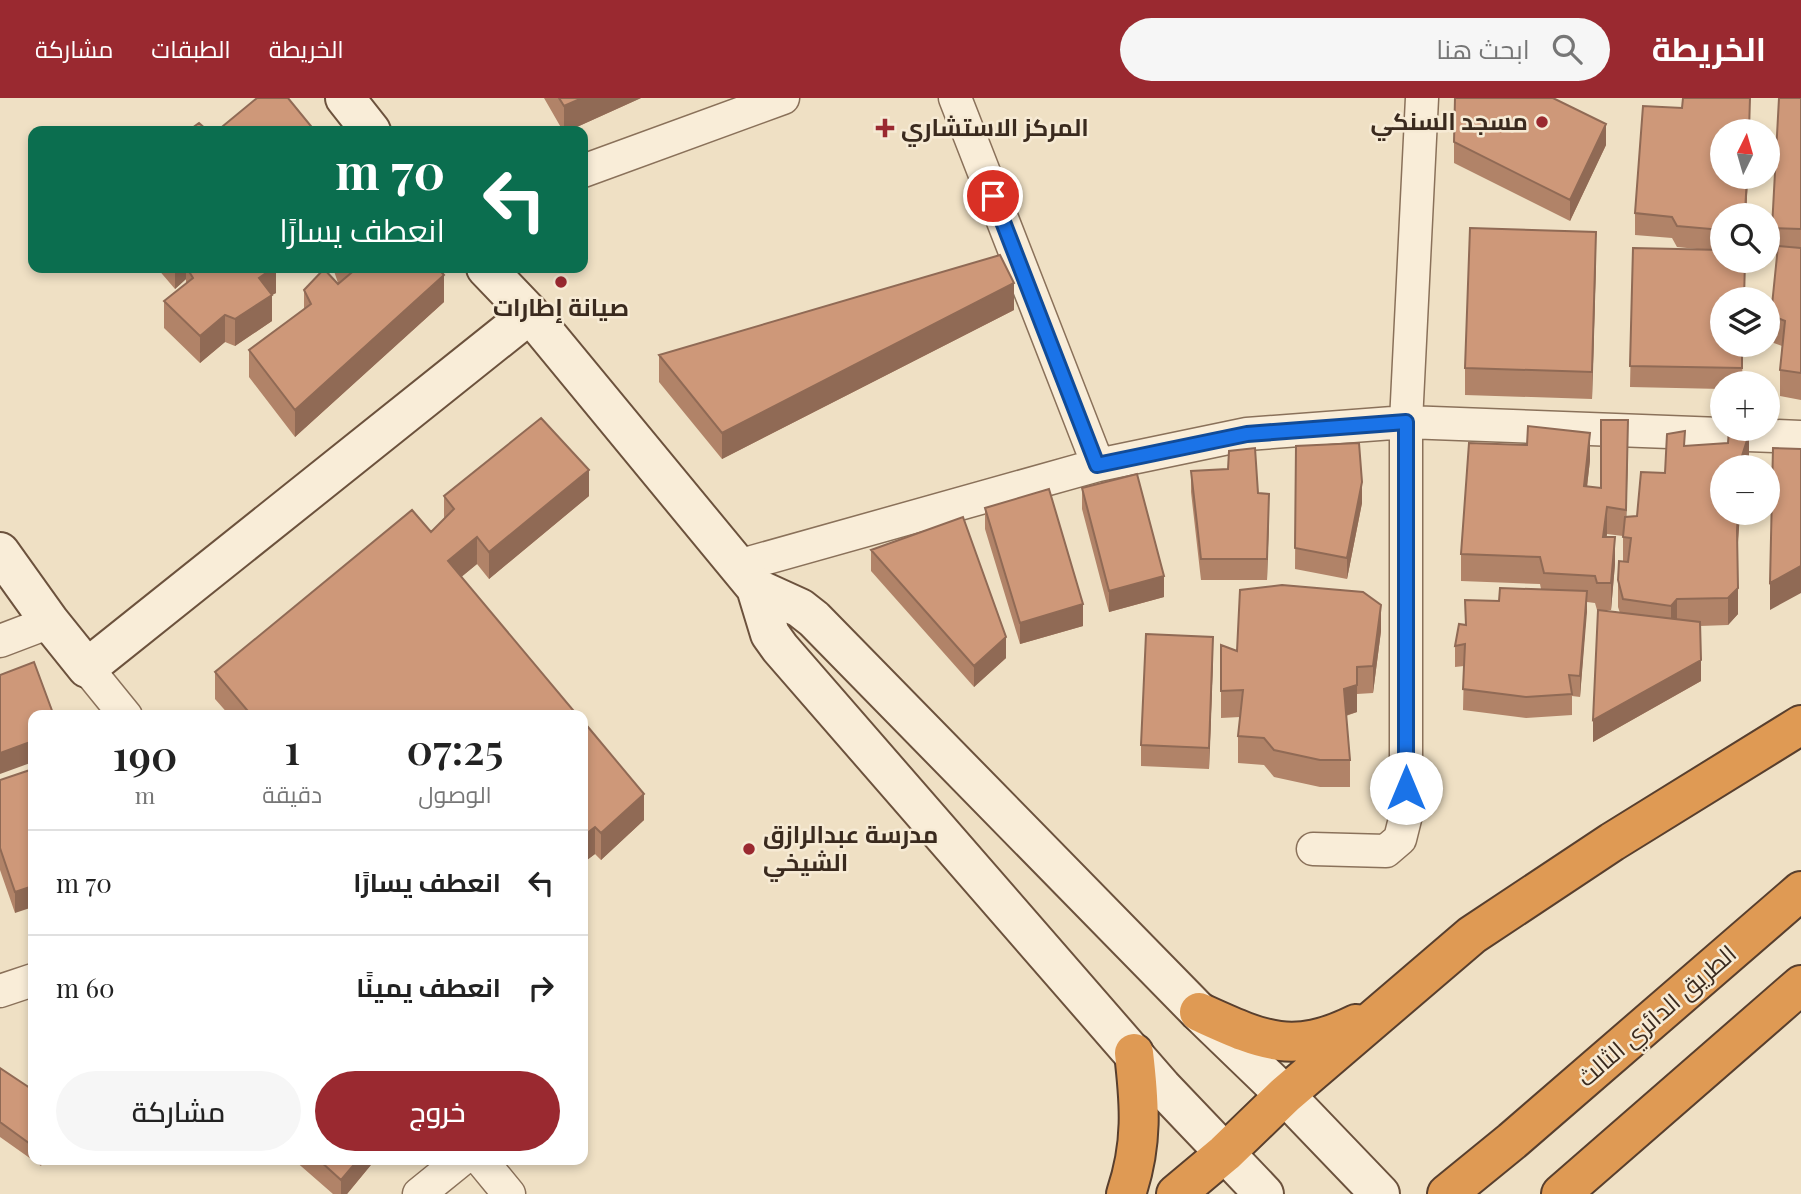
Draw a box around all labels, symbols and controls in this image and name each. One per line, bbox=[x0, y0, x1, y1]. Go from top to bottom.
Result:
search box bbox=[1120, 18, 1610, 81]
text: الخريطة bbox=[1652, 25, 1766, 69]
icon: search bbox=[1548, 30, 1586, 68]
text: ابحث هنا bbox=[1436, 31, 1530, 66]
text: مشاركة bbox=[35, 32, 113, 64]
text: الطبقات bbox=[151, 32, 231, 64]
text: الخريطة bbox=[269, 32, 344, 64]
place label: مسجد السنكي bbox=[1370, 104, 1528, 141]
place label: المركز الاستشاري bbox=[901, 110, 1089, 147]
marker: مسجد السنكي bbox=[1534, 114, 1550, 130]
marker: المركز الاستشاري bbox=[875, 118, 895, 138]
north arrow bbox=[1710, 119, 1780, 189]
map controls bbox=[1710, 119, 1780, 525]
text: 70 m bbox=[335, 137, 445, 202]
icon: left bbox=[469, 154, 560, 245]
pin bbox=[963, 166, 1023, 226]
icon: arrive bbox=[974, 177, 1012, 215]
button: search bbox=[1710, 203, 1780, 273]
text: انعطف يسارًا bbox=[279, 207, 445, 250]
marker: صيانة إطارات bbox=[553, 274, 569, 290]
button: layers bbox=[1710, 287, 1780, 357]
place label: صيانة إطارات bbox=[493, 290, 629, 323]
button: + bbox=[1710, 371, 1780, 441]
button: − bbox=[1710, 455, 1780, 525]
text: 1 bbox=[284, 720, 300, 776]
text: 07:25 bbox=[407, 720, 503, 776]
text: 190 bbox=[113, 726, 178, 782]
position arrow bbox=[1369, 751, 1443, 825]
text: دقيقة bbox=[262, 778, 322, 809]
text: الوصول bbox=[418, 778, 492, 809]
text: m bbox=[135, 779, 155, 810]
place label: مدرسة عبدالرازق الشيخي bbox=[763, 817, 938, 882]
marker: مدرسة عبدالرازق الشيخي bbox=[741, 841, 757, 857]
text: انعطف يسارًا bbox=[353, 864, 501, 899]
icon: left bbox=[522, 864, 560, 902]
text: 70 m bbox=[56, 865, 112, 900]
street label: الطريق الدائري الثالث bbox=[1569, 937, 1745, 1095]
text: انعطف يمينًا bbox=[356, 969, 501, 1004]
icon: right bbox=[522, 969, 560, 1007]
text: 60 m bbox=[56, 970, 115, 1005]
button: مشاركة bbox=[56, 1071, 301, 1151]
button: خروج bbox=[315, 1071, 560, 1151]

